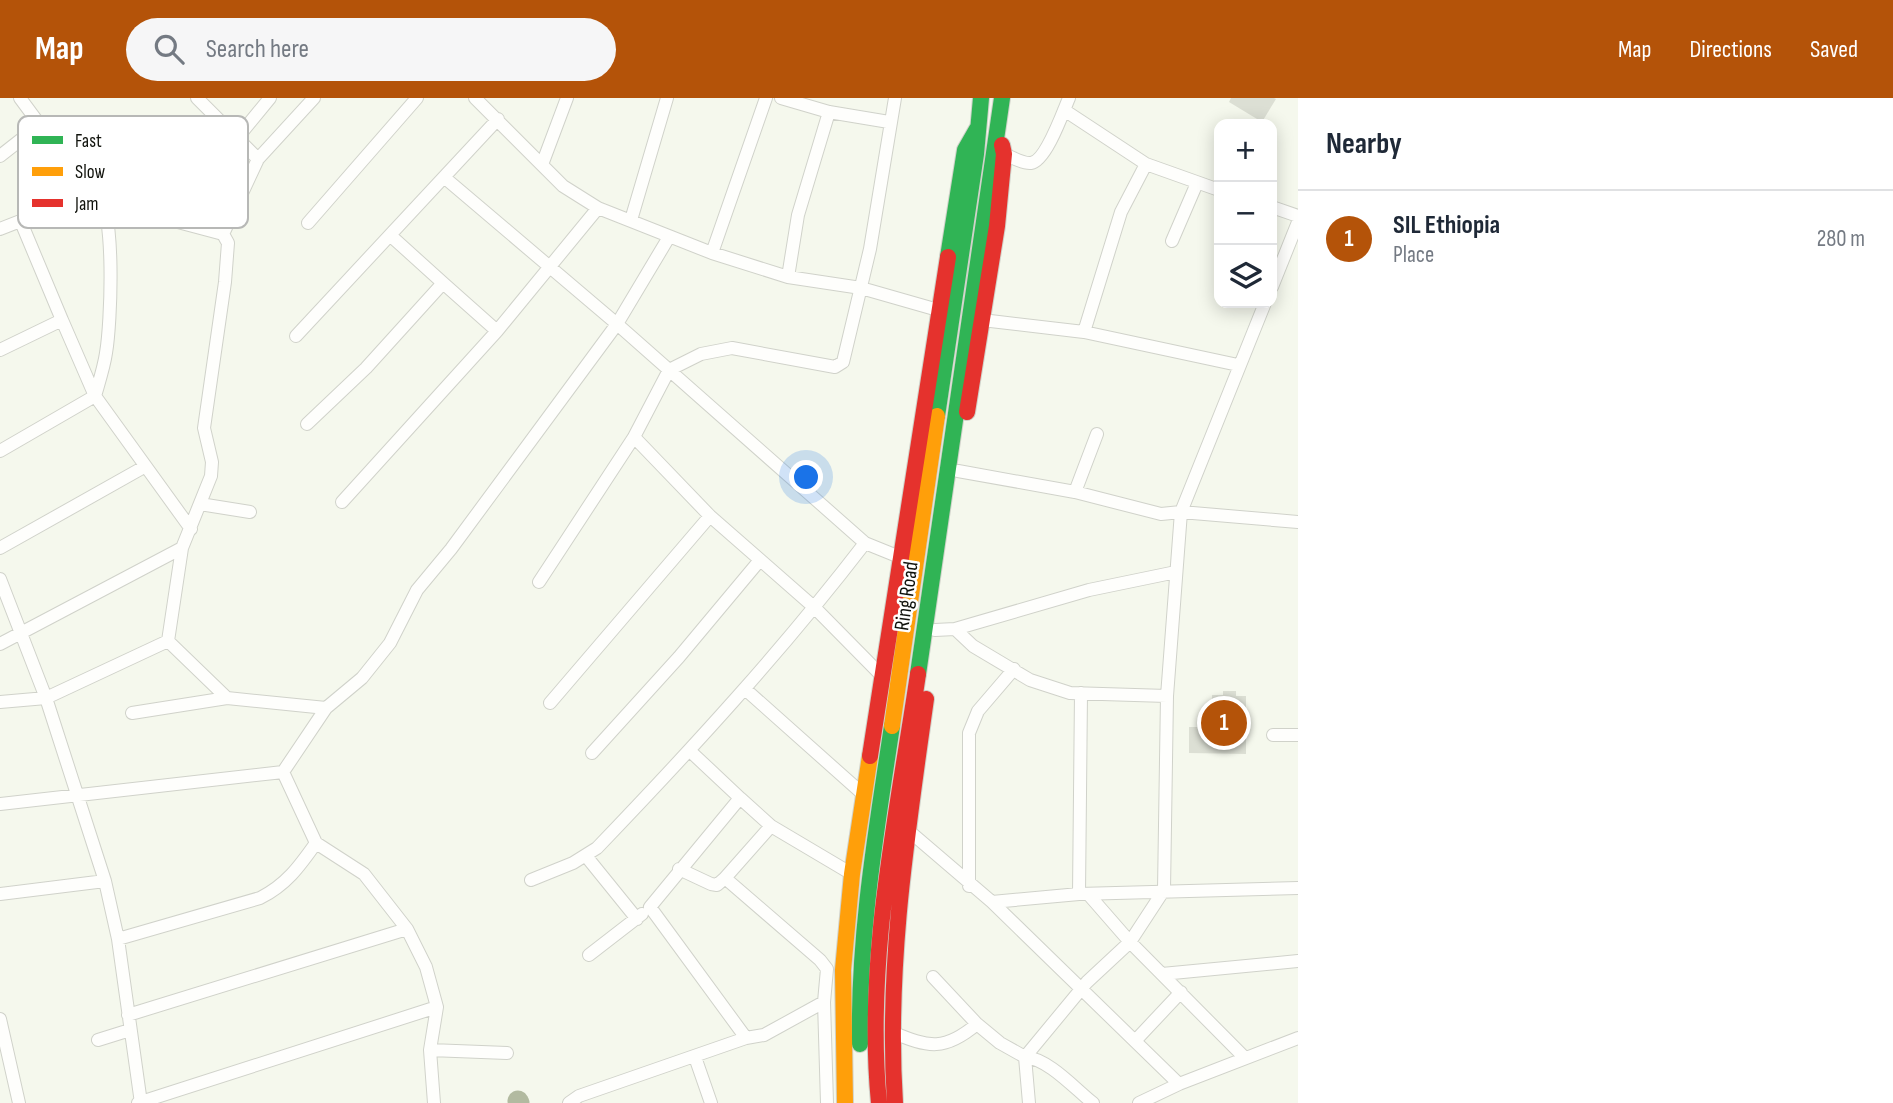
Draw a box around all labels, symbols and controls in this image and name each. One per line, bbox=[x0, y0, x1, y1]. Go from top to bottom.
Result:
search box bbox=[126, 18, 616, 81]
text: Map bbox=[35, 29, 84, 69]
icon: search bbox=[150, 30, 188, 68]
text: Search here bbox=[206, 34, 309, 65]
text: Map bbox=[1618, 35, 1651, 64]
text: Directions bbox=[1689, 35, 1772, 64]
text: Saved bbox=[1810, 35, 1858, 64]
legend bbox=[18, 116, 248, 228]
map controls bbox=[1214, 119, 1277, 308]
button: + bbox=[1214, 119, 1277, 182]
text: Nearby bbox=[1326, 126, 1402, 162]
text: Fast bbox=[75, 130, 102, 153]
text: Slow bbox=[75, 161, 105, 184]
button: − bbox=[1214, 182, 1277, 245]
text: Jam bbox=[74, 193, 98, 216]
text: SIL Ethiopia bbox=[1393, 210, 1500, 241]
text: 1 bbox=[1344, 225, 1354, 253]
text: 280 m bbox=[1817, 225, 1865, 253]
text: Place bbox=[1393, 241, 1434, 269]
button: layers bbox=[1214, 245, 1277, 308]
your location bbox=[789, 460, 823, 494]
street label: Ring Road bbox=[889, 560, 924, 632]
pin: 1 bbox=[1201, 697, 1247, 749]

